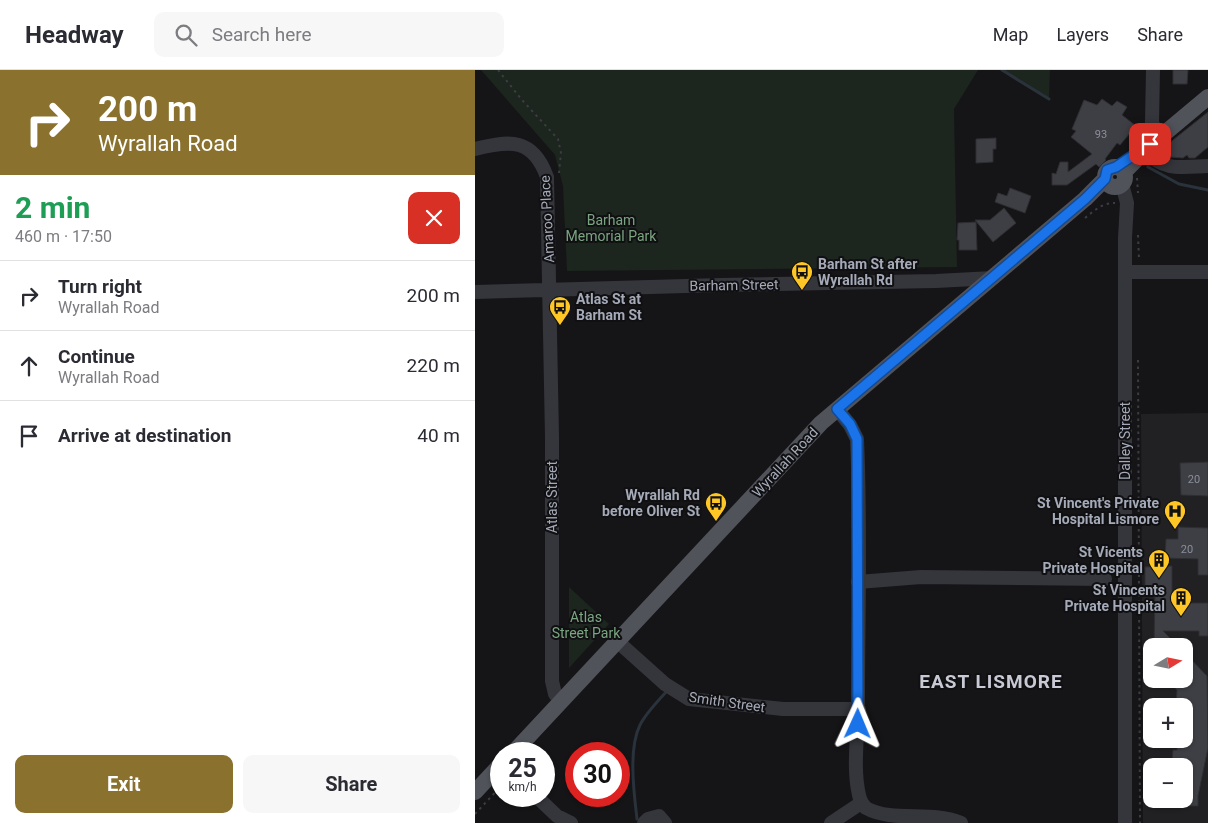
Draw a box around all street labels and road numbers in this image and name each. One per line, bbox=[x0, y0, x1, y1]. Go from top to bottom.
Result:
street label: Amaroo Place bbox=[537, 175, 557, 263]
street label: Barham Street bbox=[689, 276, 779, 294]
street label: Dalley Street bbox=[1117, 402, 1133, 480]
street label: Wyrallah Road bbox=[749, 424, 821, 500]
street label: Atlas Street bbox=[544, 460, 560, 533]
street label: Smith Street bbox=[688, 689, 766, 715]

